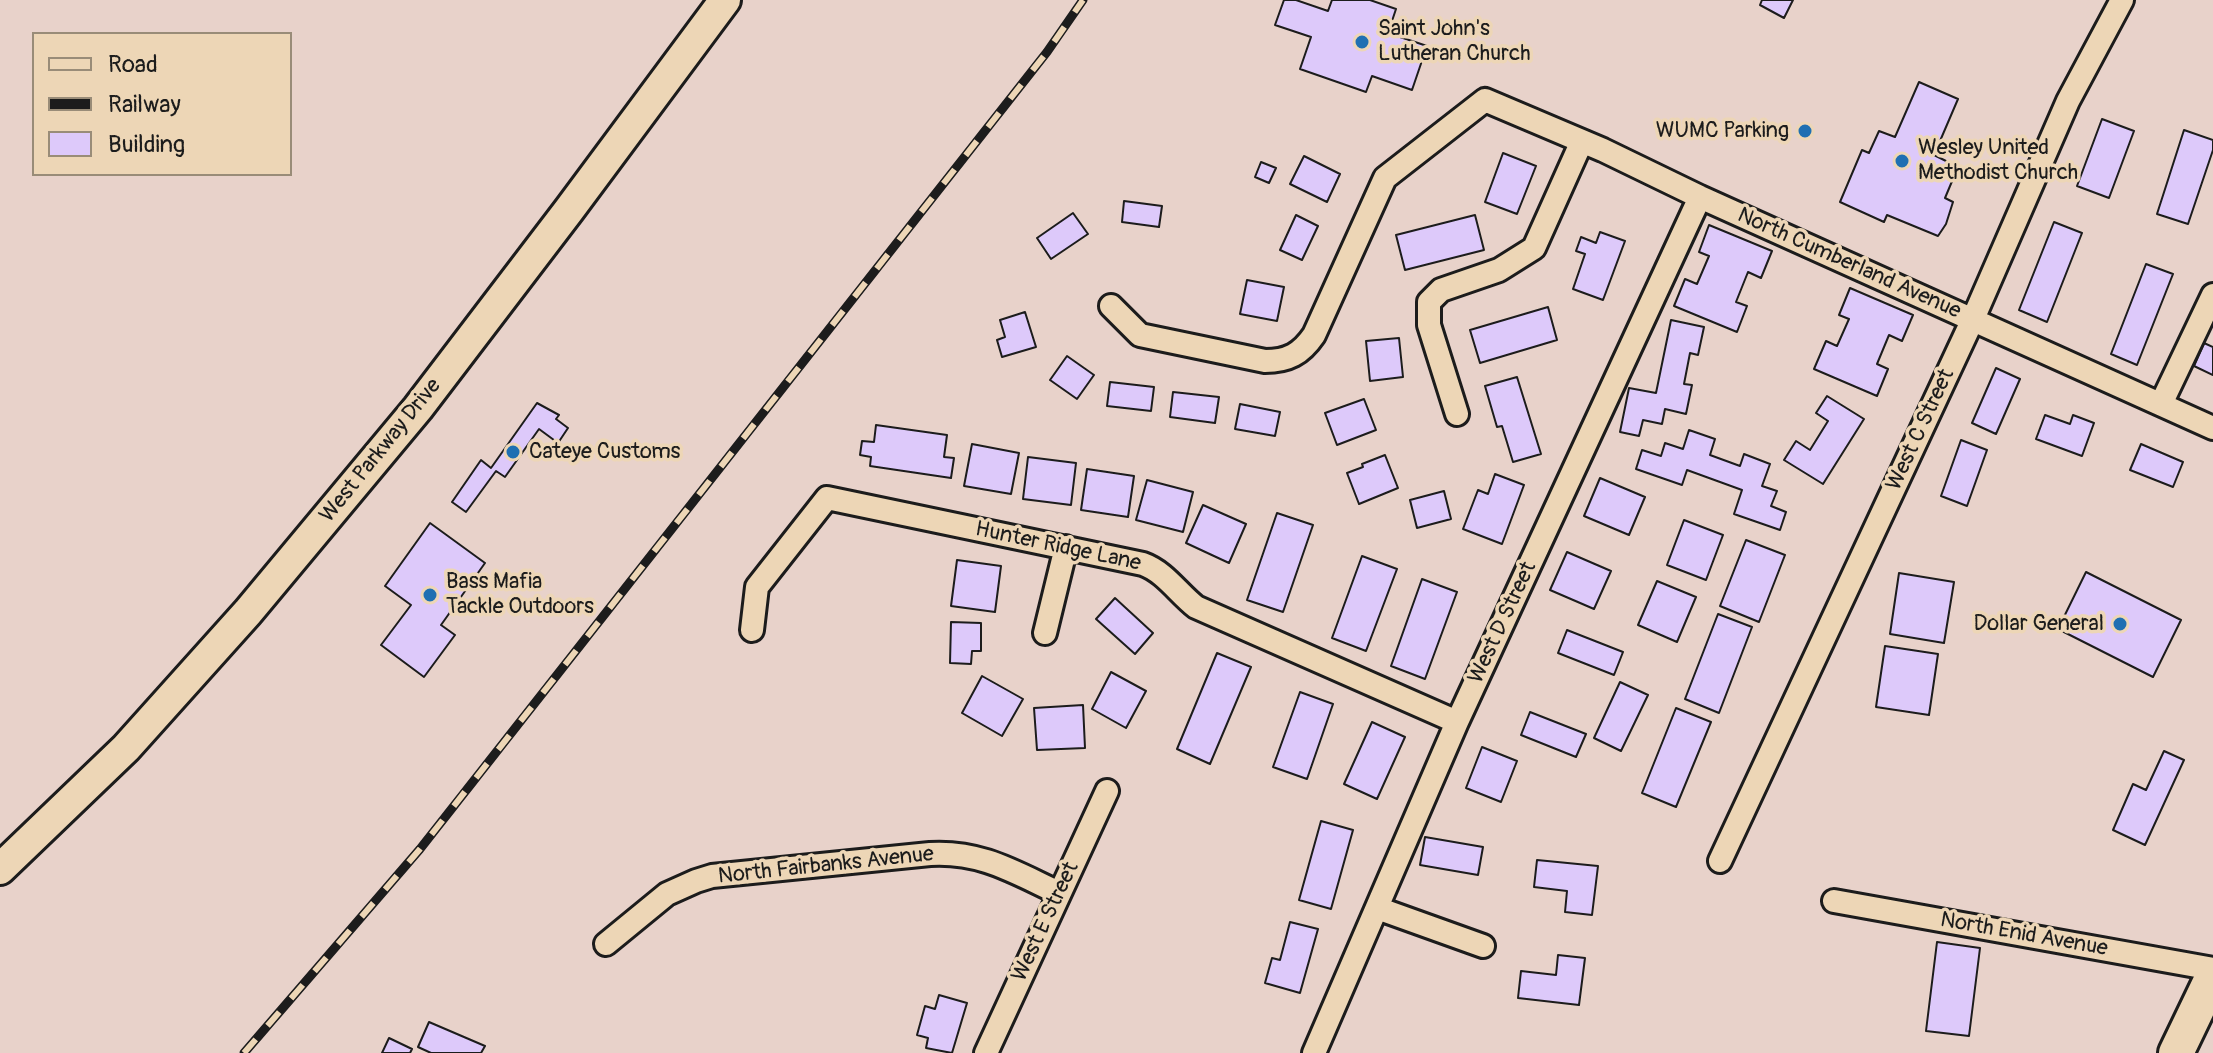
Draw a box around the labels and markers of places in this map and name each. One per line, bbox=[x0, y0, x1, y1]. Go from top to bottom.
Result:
place label: Saint John's Lutheran Church bbox=[1378, 16, 1530, 68]
marker: Saint John's Lutheran Church bbox=[1353, 33, 1371, 51]
place label: WUMC Parking bbox=[1656, 118, 1789, 144]
marker: WUMC Parking bbox=[1796, 122, 1814, 140]
place label: Wesley United Methodist Church bbox=[1918, 135, 2078, 186]
marker: Wesley United Methodist Church bbox=[1893, 152, 1911, 170]
place label: Cateye Customs bbox=[529, 439, 680, 465]
marker: Cateye Customs bbox=[504, 443, 522, 461]
place label: Bass Mafia Tackle Outdoors bbox=[446, 569, 594, 620]
marker: Bass Mafia Tackle Outdoors bbox=[421, 586, 439, 604]
place label: Dollar General bbox=[1973, 611, 2104, 637]
marker: Dollar General bbox=[2111, 615, 2129, 633]

